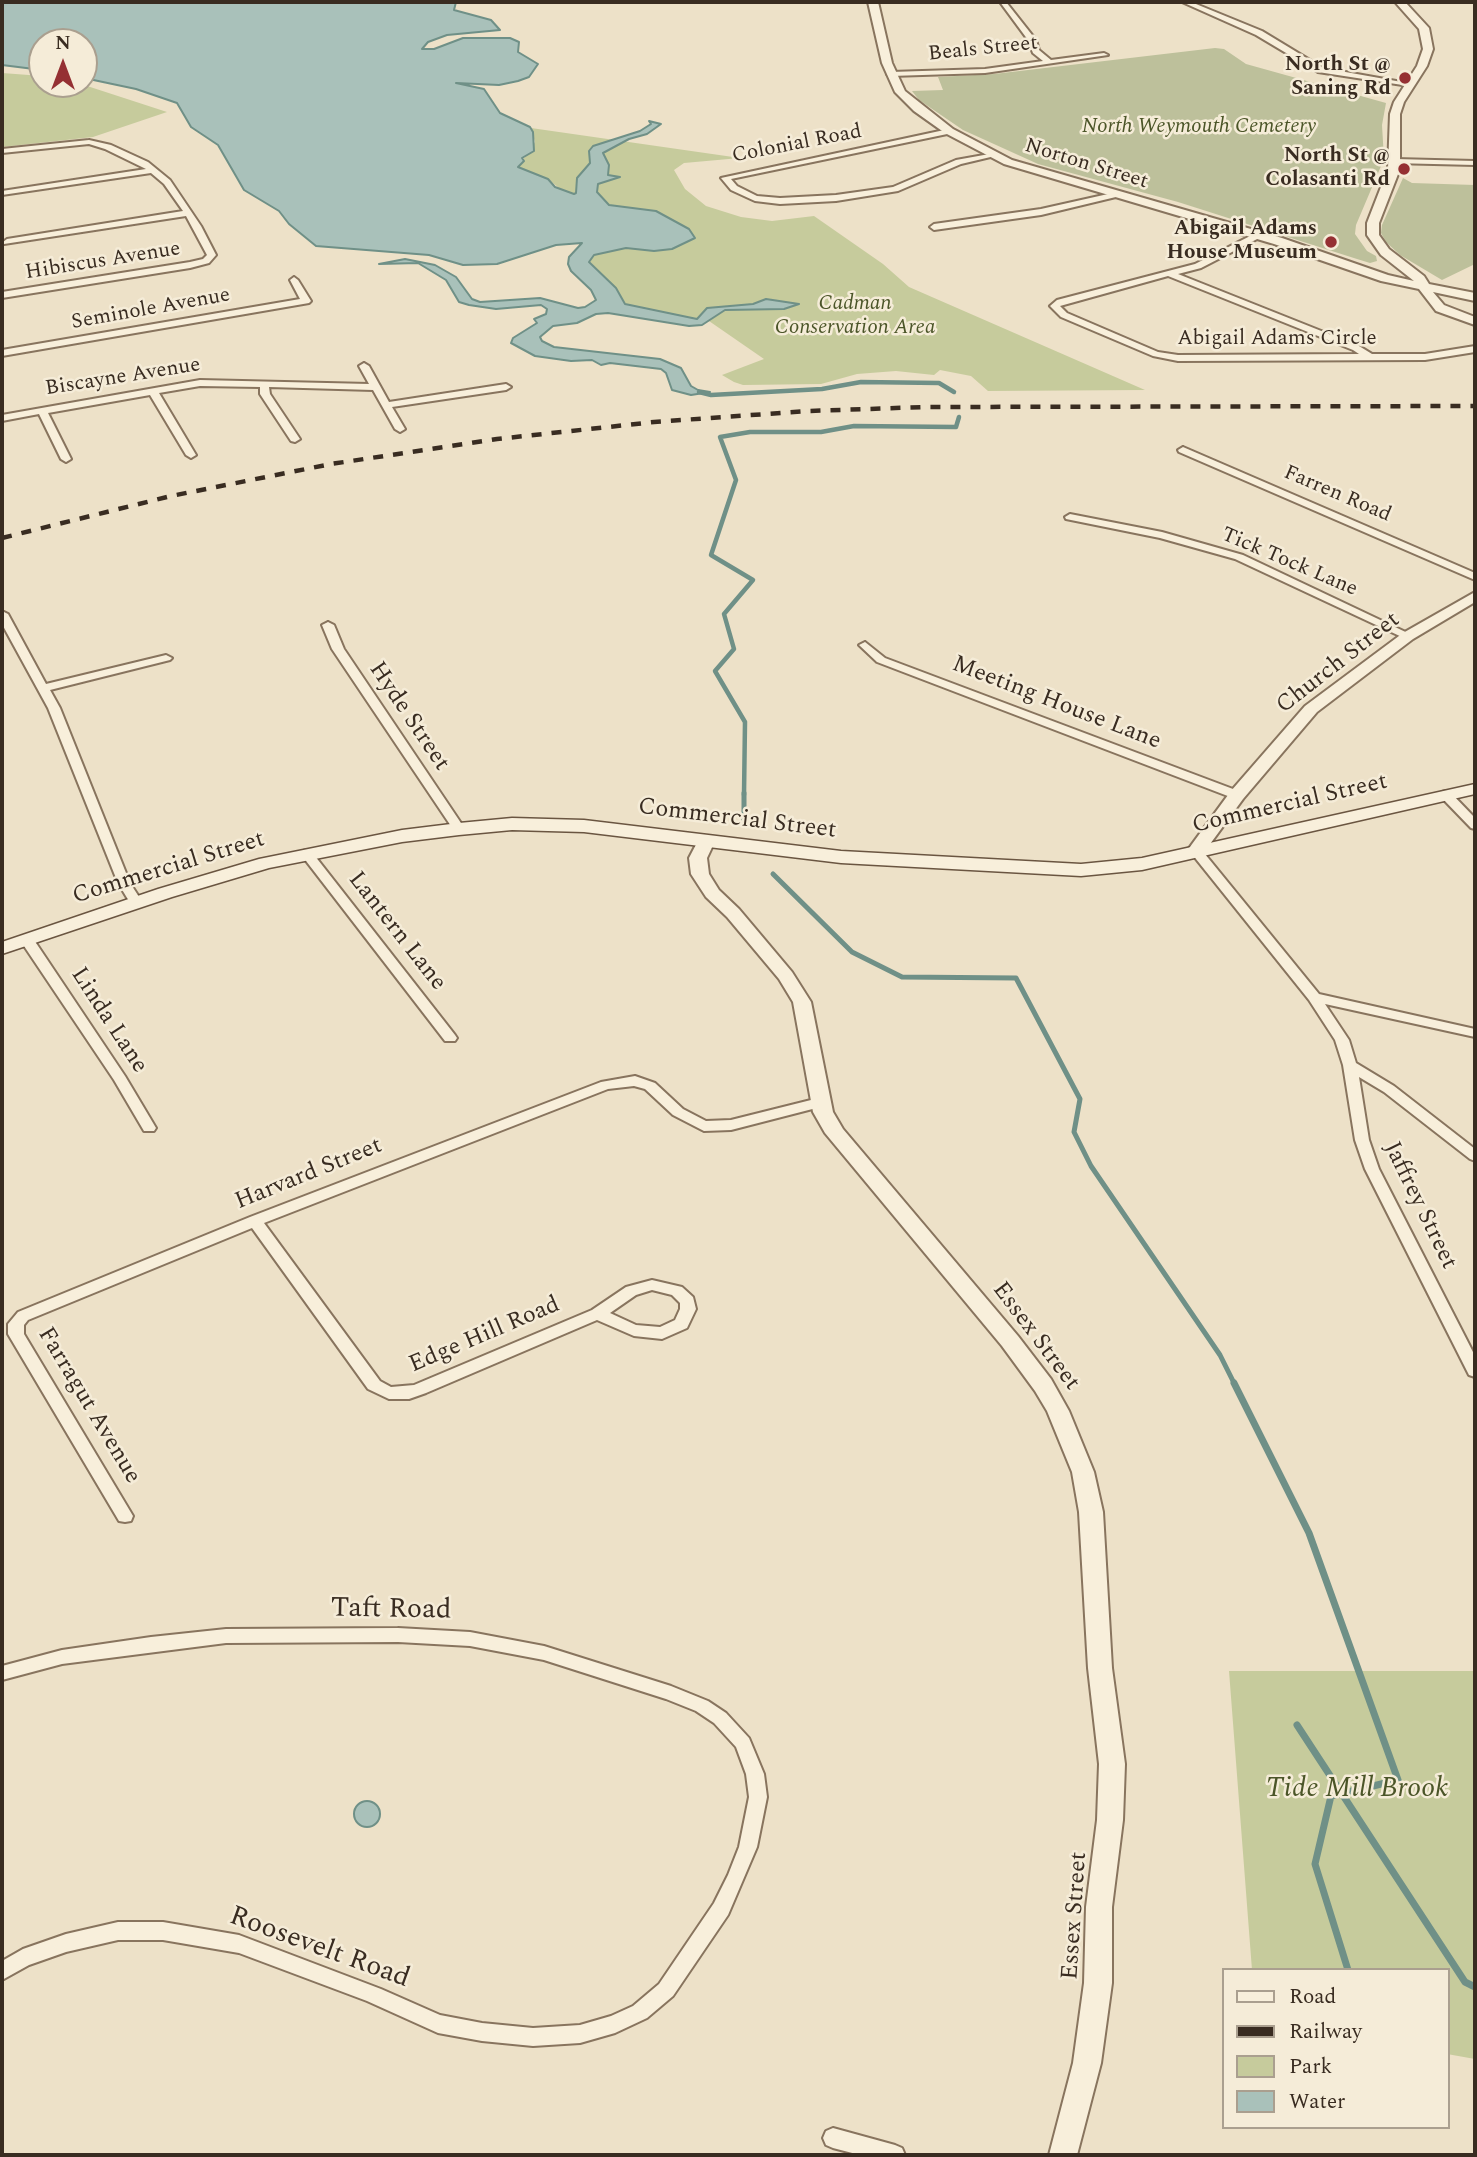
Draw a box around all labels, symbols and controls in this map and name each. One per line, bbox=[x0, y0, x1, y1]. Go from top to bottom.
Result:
north arrow bbox=[28, 28, 98, 98]
text: N bbox=[55, 29, 71, 58]
street label: Beals Street bbox=[927, 32, 1039, 68]
place label: North St @ Saning Rd bbox=[1285, 53, 1391, 103]
marker: North St @ Saning Rd bbox=[1397, 70, 1413, 86]
park label: North Weymouth Cemetery bbox=[1082, 115, 1316, 141]
street label: Colonial Road bbox=[730, 120, 864, 170]
street label: Norton Street bbox=[1021, 134, 1151, 196]
place label: North St @ Colasanti Rd bbox=[1265, 144, 1390, 194]
marker: North St @ Colasanti Rd bbox=[1396, 161, 1412, 177]
place label: Abigail Adams House Museum bbox=[1167, 217, 1317, 267]
marker: Abigail Adams House Museum bbox=[1323, 234, 1339, 250]
street label: Hibiscus Avenue bbox=[24, 237, 182, 287]
street label: Seminole Avenue bbox=[70, 284, 232, 336]
park label: Cadman Conservation Area bbox=[775, 292, 935, 342]
street label: Abigail Adams Circle bbox=[1177, 327, 1377, 353]
street label: Biscayne Avenue bbox=[44, 353, 202, 403]
street label: Farren Road bbox=[1279, 461, 1395, 529]
street label: Tick Tock Lane bbox=[1217, 523, 1361, 603]
street label: Church Street bbox=[1271, 607, 1407, 721]
street label: Meeting House Lane bbox=[947, 651, 1165, 757]
street label: Hyde Street bbox=[361, 657, 455, 777]
street label: Commercial Street bbox=[1190, 769, 1390, 841]
street label: Commercial Street bbox=[636, 794, 838, 846]
street label: Commercial Street bbox=[69, 826, 269, 912]
street label: Lantern Lane bbox=[341, 867, 451, 997]
street label: Linda Lane bbox=[63, 963, 153, 1079]
street label: Harvard Street bbox=[231, 1132, 387, 1218]
street label: Jaffrey Street bbox=[1376, 1138, 1462, 1274]
street label: Essex Street bbox=[985, 1277, 1085, 1397]
street label: Edge Hill Road bbox=[405, 1291, 565, 1381]
street label: Farragut Avenue bbox=[30, 1323, 146, 1489]
street label: Taft Road bbox=[330, 1593, 452, 1629]
park label: Tide Mill Brook bbox=[1266, 1774, 1448, 1808]
street label: Essex Street bbox=[1057, 1851, 1095, 1981]
street label: Roosevelt Road bbox=[224, 1901, 414, 1997]
legend bbox=[1222, 1968, 1449, 2129]
text: Road bbox=[1289, 1981, 1336, 2013]
text: Railway bbox=[1289, 2016, 1362, 2048]
text: Park bbox=[1289, 2051, 1332, 2083]
text: Water bbox=[1289, 2086, 1345, 2118]

